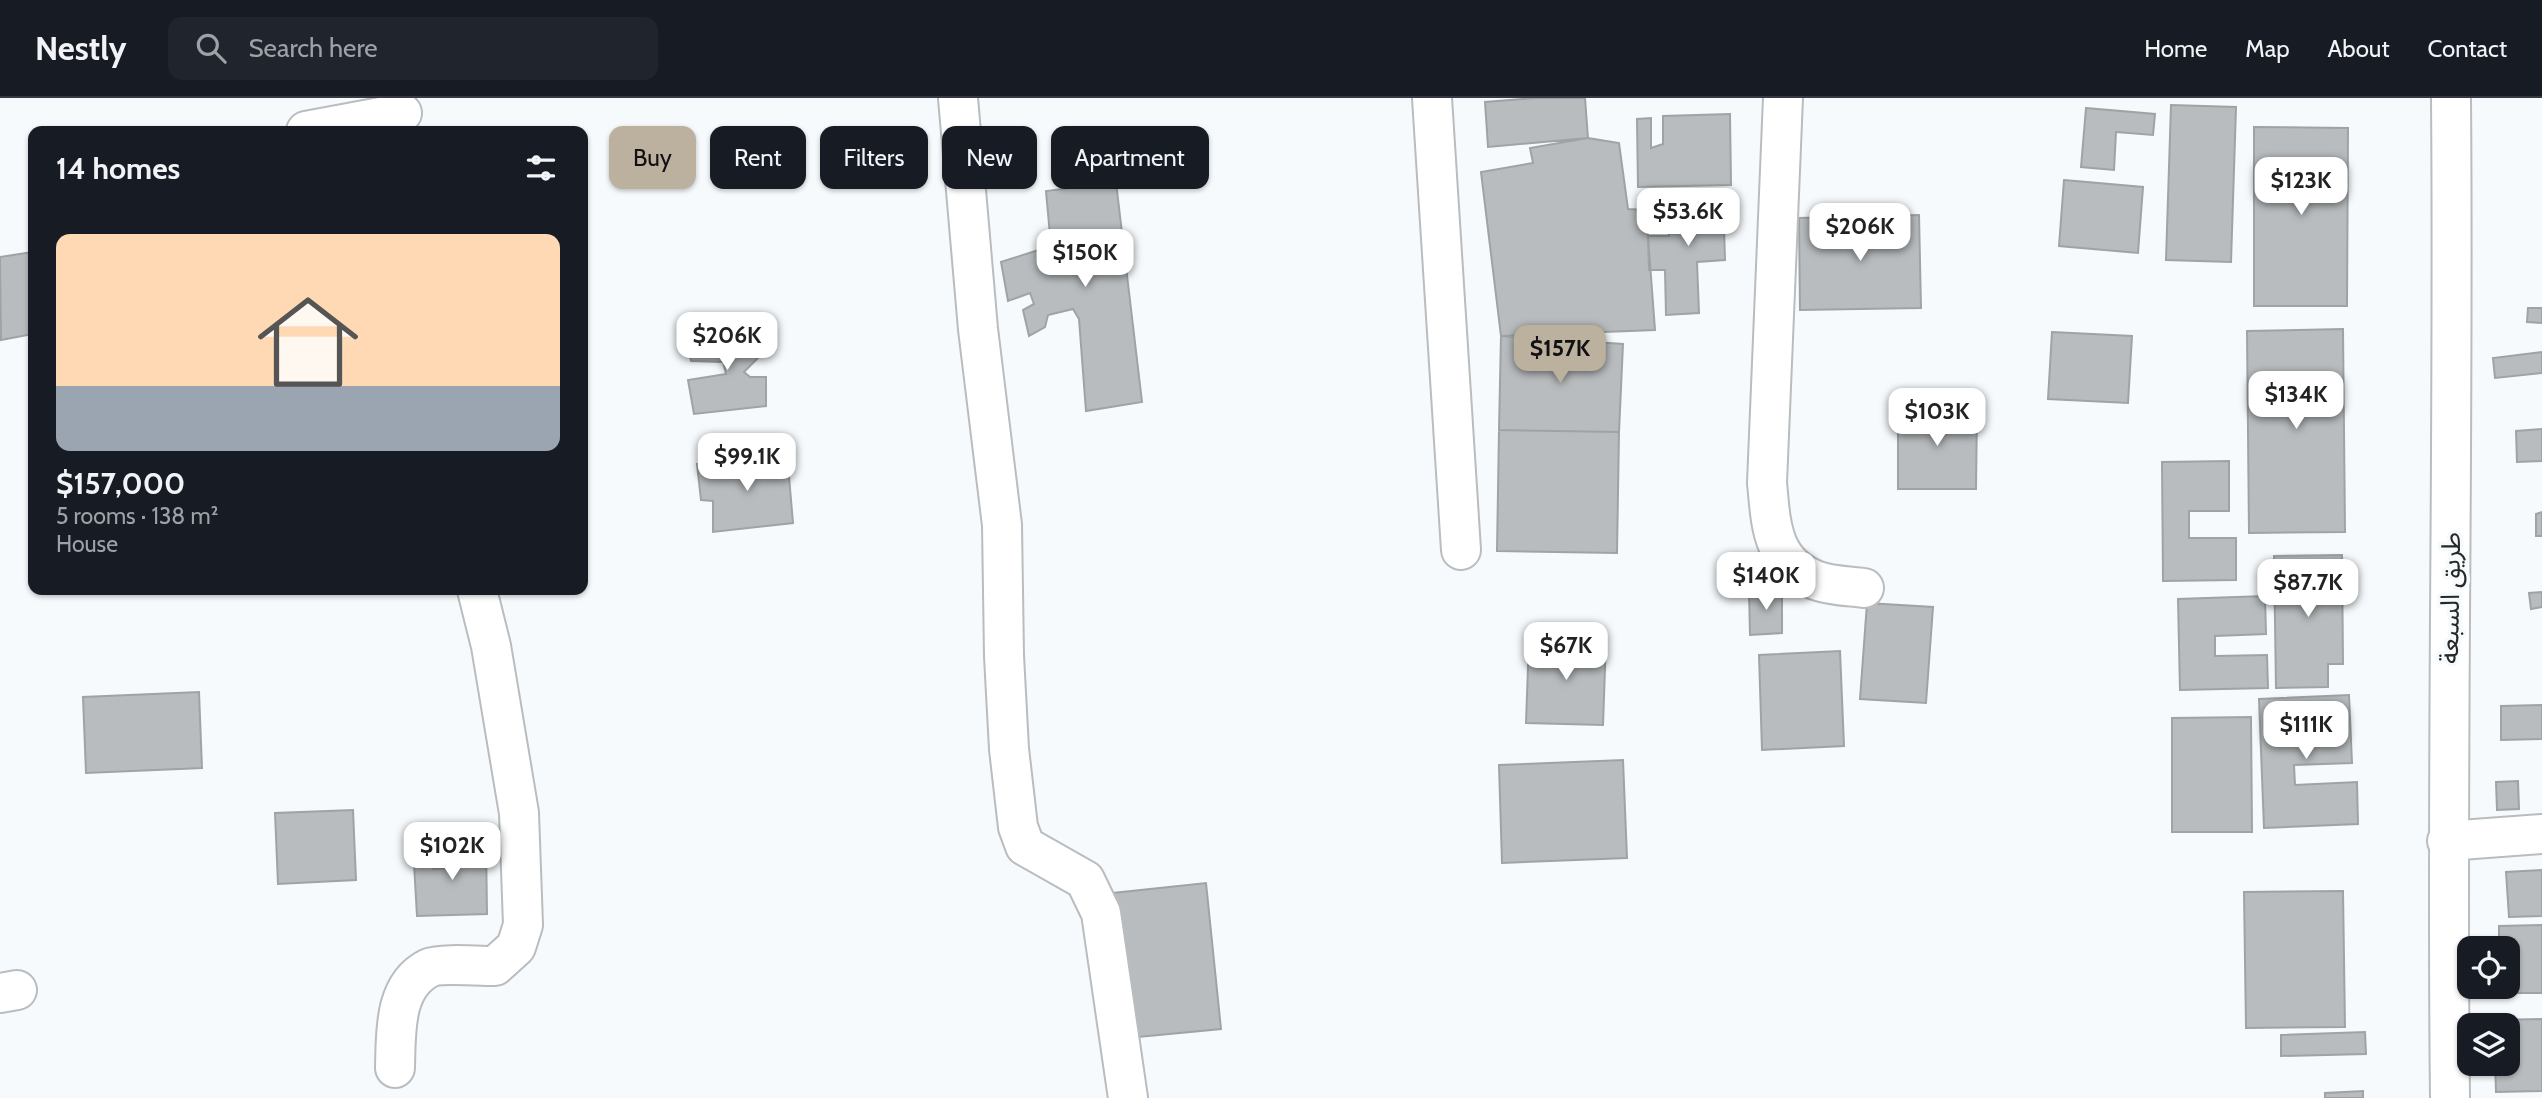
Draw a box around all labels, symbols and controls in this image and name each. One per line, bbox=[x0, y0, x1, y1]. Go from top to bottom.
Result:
search box bbox=[168, 17, 658, 80]
text: Nestly bbox=[35, 28, 126, 68]
icon: search bbox=[192, 29, 230, 67]
text: Search here bbox=[248, 32, 378, 64]
text: Home bbox=[2144, 34, 2207, 63]
text: Map bbox=[2245, 34, 2290, 63]
text: About bbox=[2328, 34, 2390, 63]
text: Contact bbox=[2428, 34, 2507, 63]
chip: Buy bbox=[609, 126, 696, 189]
chip: Rent bbox=[710, 126, 806, 189]
chip: Filters bbox=[820, 126, 928, 189]
chip: New bbox=[942, 126, 1037, 189]
chip: Apartment bbox=[1051, 126, 1209, 189]
icon: filters bbox=[522, 149, 560, 187]
text: 14 homes bbox=[56, 150, 180, 187]
pin: $123K bbox=[2252, 158, 2350, 217]
text: $123K bbox=[2271, 166, 2331, 194]
pin: $53.6K bbox=[1631, 188, 1745, 248]
text: $53.6K bbox=[1653, 197, 1723, 225]
pin: $206K bbox=[1811, 204, 1909, 263]
text: $206K bbox=[1825, 212, 1895, 240]
pin: $150K bbox=[1036, 230, 1134, 289]
text: $150K bbox=[1053, 238, 1117, 266]
icon: home bbox=[245, 279, 371, 405]
pin: $206K bbox=[678, 313, 776, 372]
text: $206K bbox=[692, 321, 762, 349]
pin: $157K bbox=[1511, 326, 1609, 385]
text: $157K bbox=[1530, 334, 1590, 362]
pin: $134K bbox=[2247, 372, 2345, 431]
text: $134K bbox=[2265, 380, 2327, 408]
pin: $103K bbox=[1888, 388, 1986, 448]
text: $103K bbox=[1905, 397, 1969, 425]
pin: $99.1K bbox=[690, 434, 804, 493]
text: $99.1K bbox=[714, 442, 780, 470]
text: $157,000 bbox=[56, 465, 185, 502]
text: 5 rooms · 138 m² bbox=[56, 502, 218, 530]
text: House bbox=[56, 530, 118, 558]
street label: طريق السبعة bbox=[2433, 532, 2467, 664]
pin: $140K bbox=[1717, 552, 1815, 612]
pin: $87.7K bbox=[2251, 560, 2365, 619]
text: $140K bbox=[1733, 561, 1799, 589]
text: $87.7K bbox=[2273, 568, 2343, 596]
pin: $67K bbox=[1525, 622, 1607, 682]
text: $67K bbox=[1540, 631, 1592, 659]
pin: $111K bbox=[2257, 702, 2355, 761]
text: $111K bbox=[2279, 710, 2333, 738]
pin: $102K bbox=[403, 822, 501, 882]
text: $102K bbox=[420, 831, 484, 859]
map controls bbox=[2457, 936, 2520, 1076]
button: locate bbox=[2457, 936, 2520, 999]
button: layers bbox=[2457, 1013, 2520, 1076]

